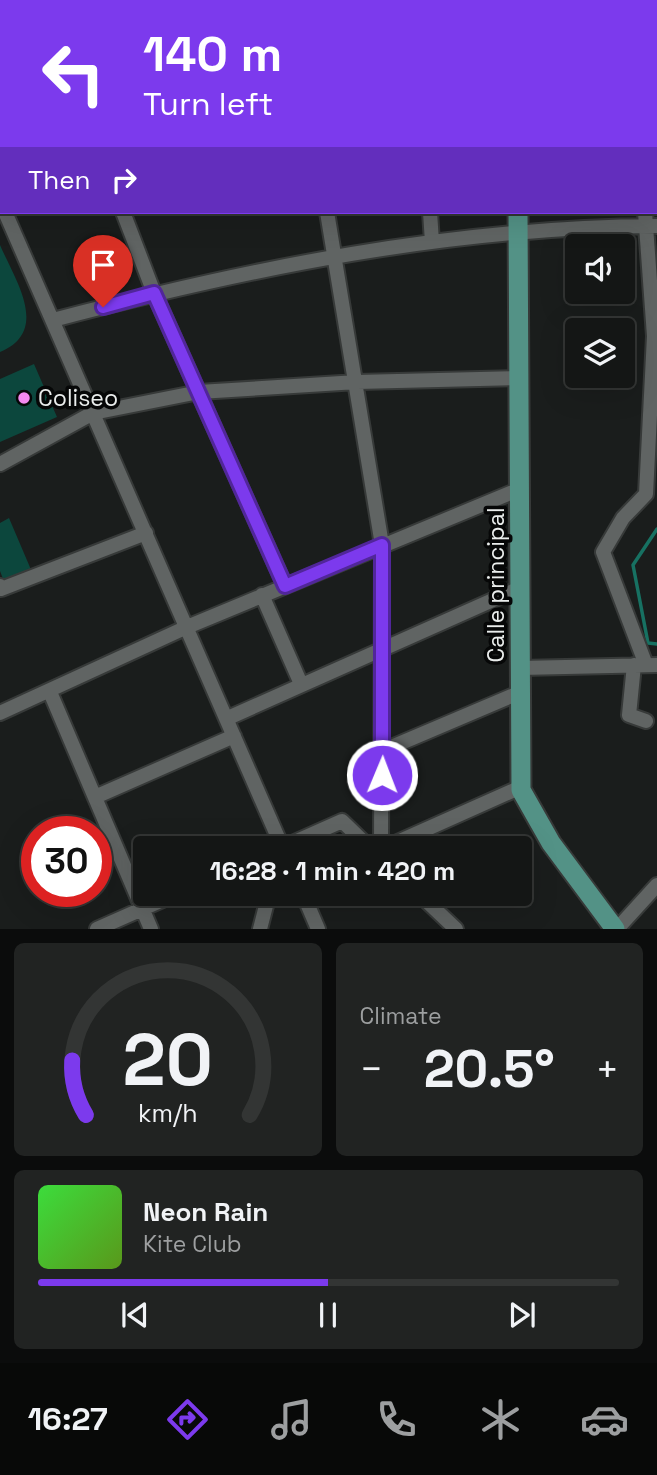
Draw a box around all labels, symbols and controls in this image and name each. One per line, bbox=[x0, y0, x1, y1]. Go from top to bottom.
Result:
text: 140 m bbox=[143, 23, 282, 85]
icon: left bbox=[28, 28, 119, 119]
text: Turn left bbox=[143, 84, 273, 124]
icon: right bbox=[105, 161, 143, 199]
text: Then bbox=[28, 163, 91, 197]
map controls bbox=[565, 234, 635, 388]
button: sound bbox=[565, 234, 635, 304]
pin bbox=[73, 235, 133, 307]
icon: arrive bbox=[84, 246, 122, 284]
button: layers bbox=[565, 318, 635, 388]
place label: Coliseo bbox=[38, 383, 118, 413]
marker: Coliseo bbox=[16, 390, 32, 406]
street label: Calle principal bbox=[481, 507, 511, 663]
position arrow bbox=[345, 738, 419, 812]
speed limit sign: 30 bbox=[21, 816, 112, 907]
text: 16:28 · 1 min · 420 m bbox=[210, 854, 455, 888]
text: Climate bbox=[360, 1001, 442, 1031]
text: 20 bbox=[123, 1014, 213, 1107]
text: 20.5° bbox=[424, 1036, 555, 1102]
text: − bbox=[360, 1045, 383, 1093]
text: + bbox=[595, 1045, 619, 1093]
text: km/h bbox=[138, 1097, 198, 1129]
text: Neon Rain bbox=[143, 1195, 268, 1229]
text: Kite Club bbox=[143, 1229, 242, 1259]
icon: previous bbox=[116, 1296, 154, 1334]
icon: pause bbox=[309, 1296, 347, 1334]
icon: next bbox=[503, 1296, 541, 1334]
icon: directions bbox=[163, 1395, 212, 1444]
icon: music bbox=[267, 1395, 316, 1444]
icon: phone bbox=[372, 1395, 421, 1444]
icon: climate bbox=[476, 1395, 525, 1444]
icon: car bbox=[580, 1395, 629, 1444]
text: 16:27 bbox=[28, 1399, 108, 1439]

